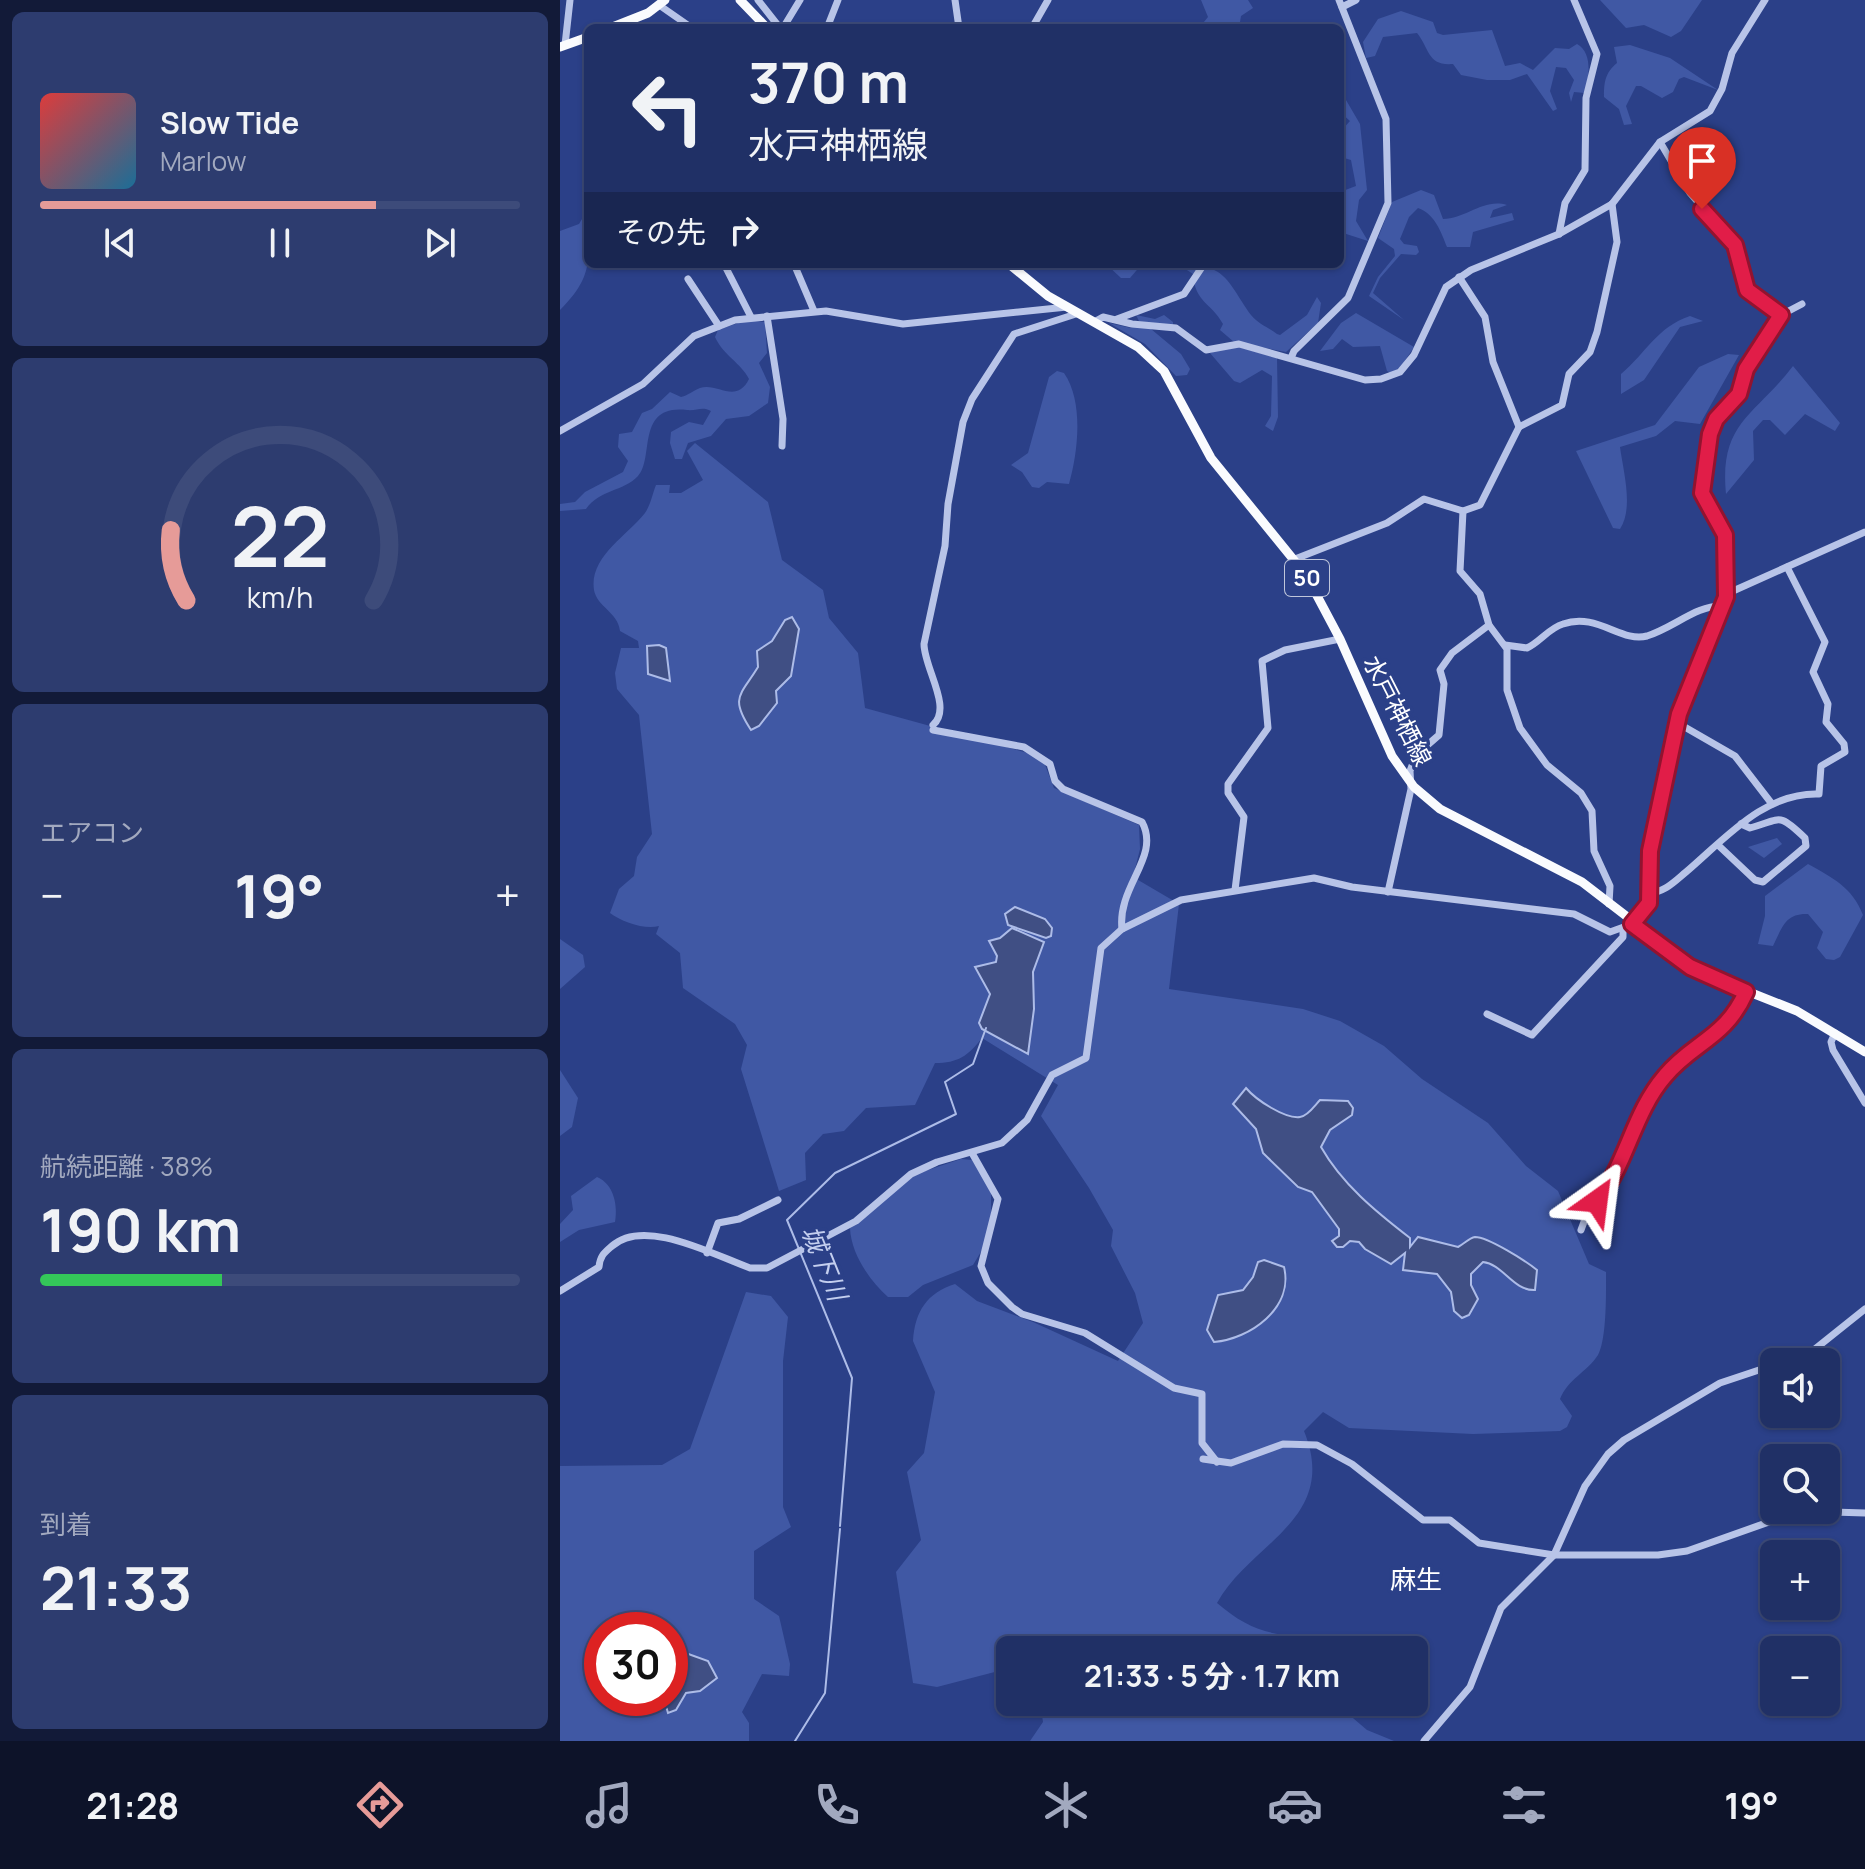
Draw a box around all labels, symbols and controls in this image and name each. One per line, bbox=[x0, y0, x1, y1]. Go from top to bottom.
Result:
text: 370 m bbox=[748, 43, 909, 120]
icon: left bbox=[616, 56, 720, 160]
text: Slow Tide bbox=[160, 102, 299, 143]
text: 水戸神栖線 bbox=[748, 120, 928, 169]
pin bbox=[1668, 127, 1736, 209]
icon: arrive bbox=[1680, 139, 1724, 183]
text: Marlow bbox=[160, 143, 247, 179]
icon: right bbox=[722, 208, 766, 252]
text: その先 bbox=[616, 211, 706, 252]
icon: previous bbox=[98, 221, 142, 265]
icon: pause bbox=[258, 221, 302, 265]
icon: next bbox=[418, 221, 462, 265]
text: 22 bbox=[230, 477, 330, 591]
road number: 50 bbox=[1285, 560, 1329, 596]
text: km/h bbox=[247, 578, 313, 617]
street label: 水戸神栖線 bbox=[1356, 649, 1440, 771]
text: エアコン bbox=[40, 814, 144, 850]
text: 19° bbox=[234, 854, 324, 936]
text: − bbox=[40, 865, 64, 925]
text: + bbox=[495, 865, 520, 925]
text: 航続距離 · 38% bbox=[40, 1148, 213, 1184]
position arrow bbox=[1555, 1159, 1639, 1243]
text: 190 km bbox=[40, 1188, 241, 1270]
water label: 城下川 bbox=[794, 1220, 857, 1308]
map controls bbox=[1760, 1348, 1840, 1716]
button: sound bbox=[1760, 1348, 1840, 1428]
button: search bbox=[1760, 1444, 1840, 1524]
text: 到着 bbox=[40, 1506, 92, 1542]
button: + bbox=[1760, 1540, 1840, 1620]
text: 21:33 bbox=[40, 1546, 192, 1628]
district label: 麻生 bbox=[1390, 1561, 1442, 1597]
speed limit sign: 30 bbox=[584, 1612, 688, 1716]
button: − bbox=[1760, 1636, 1840, 1716]
text: 21:33 · 5 分 · 1.7 km bbox=[1084, 1655, 1340, 1696]
icon: directions bbox=[352, 1777, 408, 1833]
icon: music bbox=[581, 1777, 637, 1833]
icon: phone bbox=[809, 1777, 865, 1833]
icon: climate bbox=[1038, 1777, 1094, 1833]
icon: car bbox=[1267, 1777, 1323, 1833]
icon: filters bbox=[1496, 1777, 1552, 1833]
text: 21:28 bbox=[86, 1781, 179, 1830]
text: 19° bbox=[1724, 1781, 1779, 1830]

